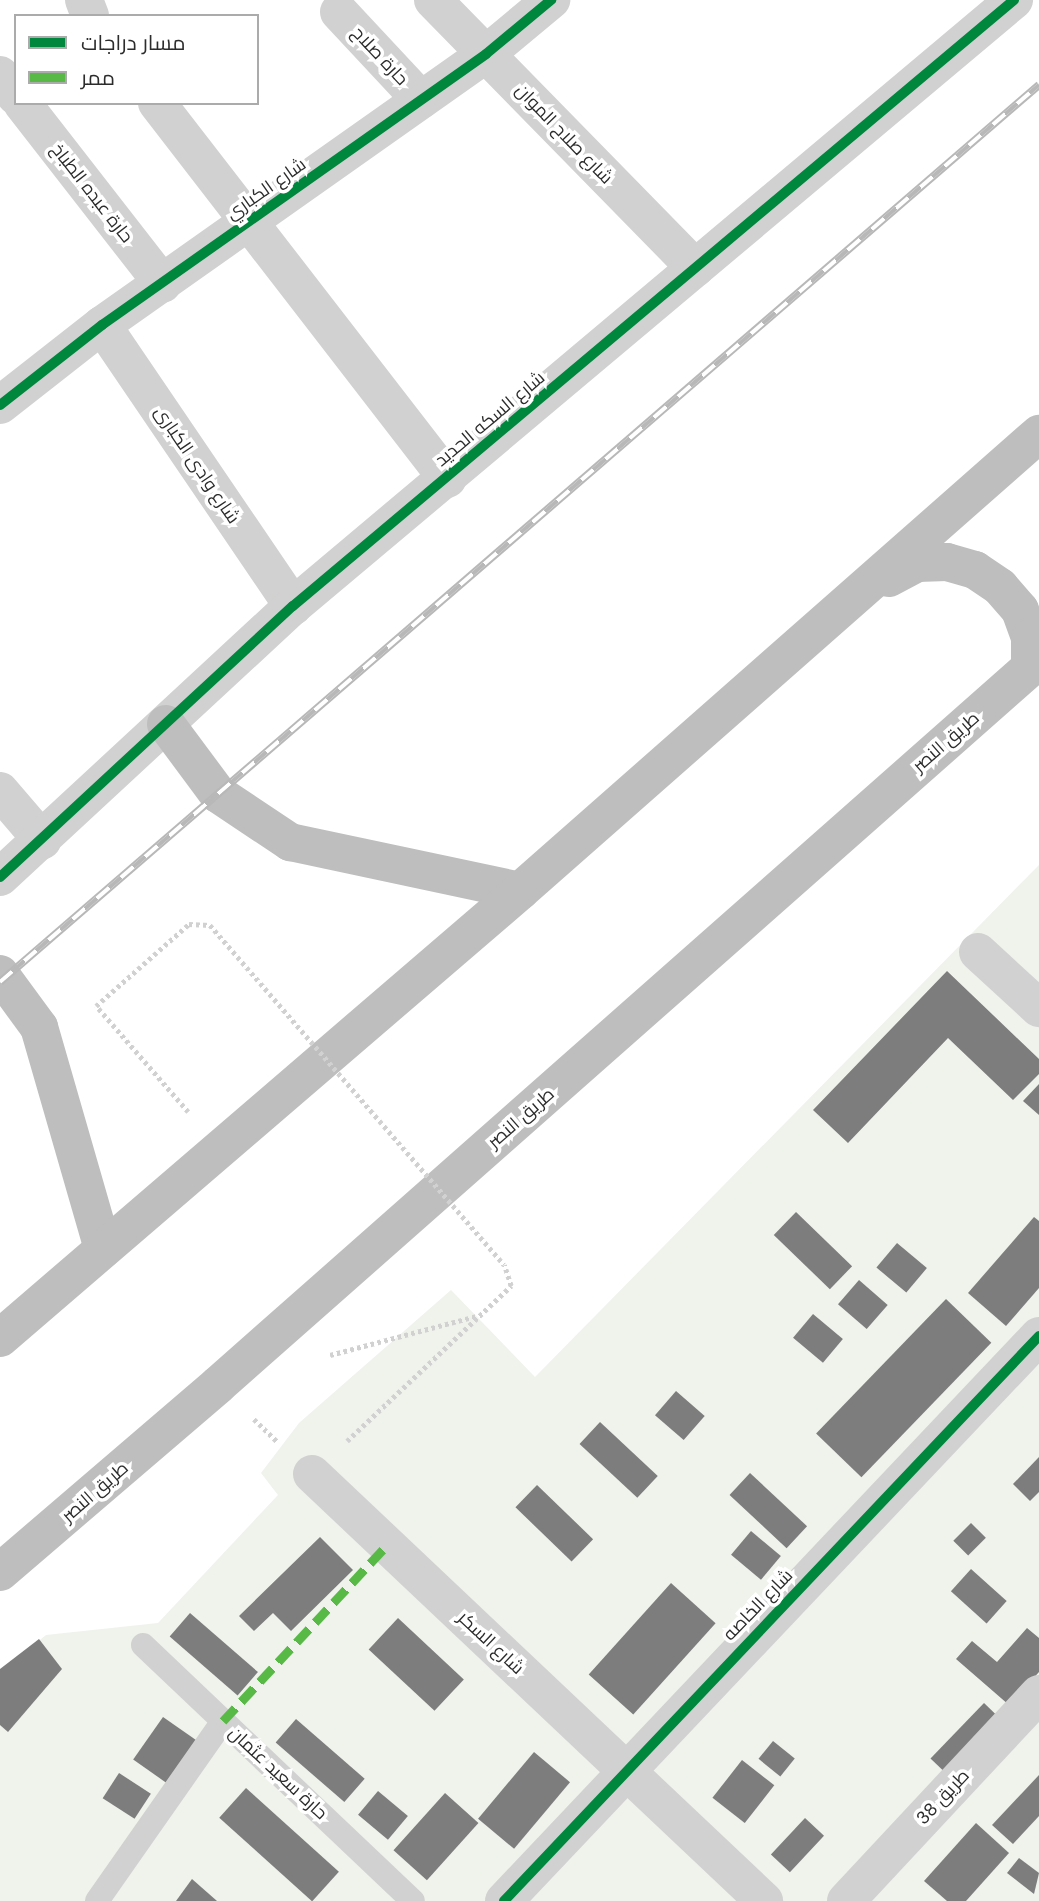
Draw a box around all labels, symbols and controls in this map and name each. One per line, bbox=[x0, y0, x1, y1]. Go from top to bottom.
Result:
legend bbox=[14, 14, 259, 105]
street label: حارة صلاح bbox=[347, 22, 413, 90]
text: مسار دراجات bbox=[81, 29, 186, 57]
text: ممر bbox=[81, 64, 115, 92]
street label: شارع صلاح الموان bbox=[511, 79, 617, 189]
street label: حارة عبده الطباخ bbox=[46, 139, 138, 247]
street label: شارع الكباري bbox=[222, 154, 310, 224]
street label: شارع السكه الحديد bbox=[431, 367, 549, 471]
street label: شارع وادى الكبارى bbox=[150, 402, 244, 528]
street label: طريق النصر bbox=[908, 707, 984, 777]
street label: طريق النصر bbox=[483, 1083, 559, 1153]
street label: طريق النصر bbox=[57, 1457, 133, 1527]
street label: شارع الخاصه bbox=[719, 1565, 797, 1645]
street label: شارع السكر bbox=[454, 1607, 528, 1679]
street label: حارة سعيد عثمان bbox=[224, 1722, 332, 1824]
street label: طريق 38 bbox=[912, 1765, 974, 1829]

